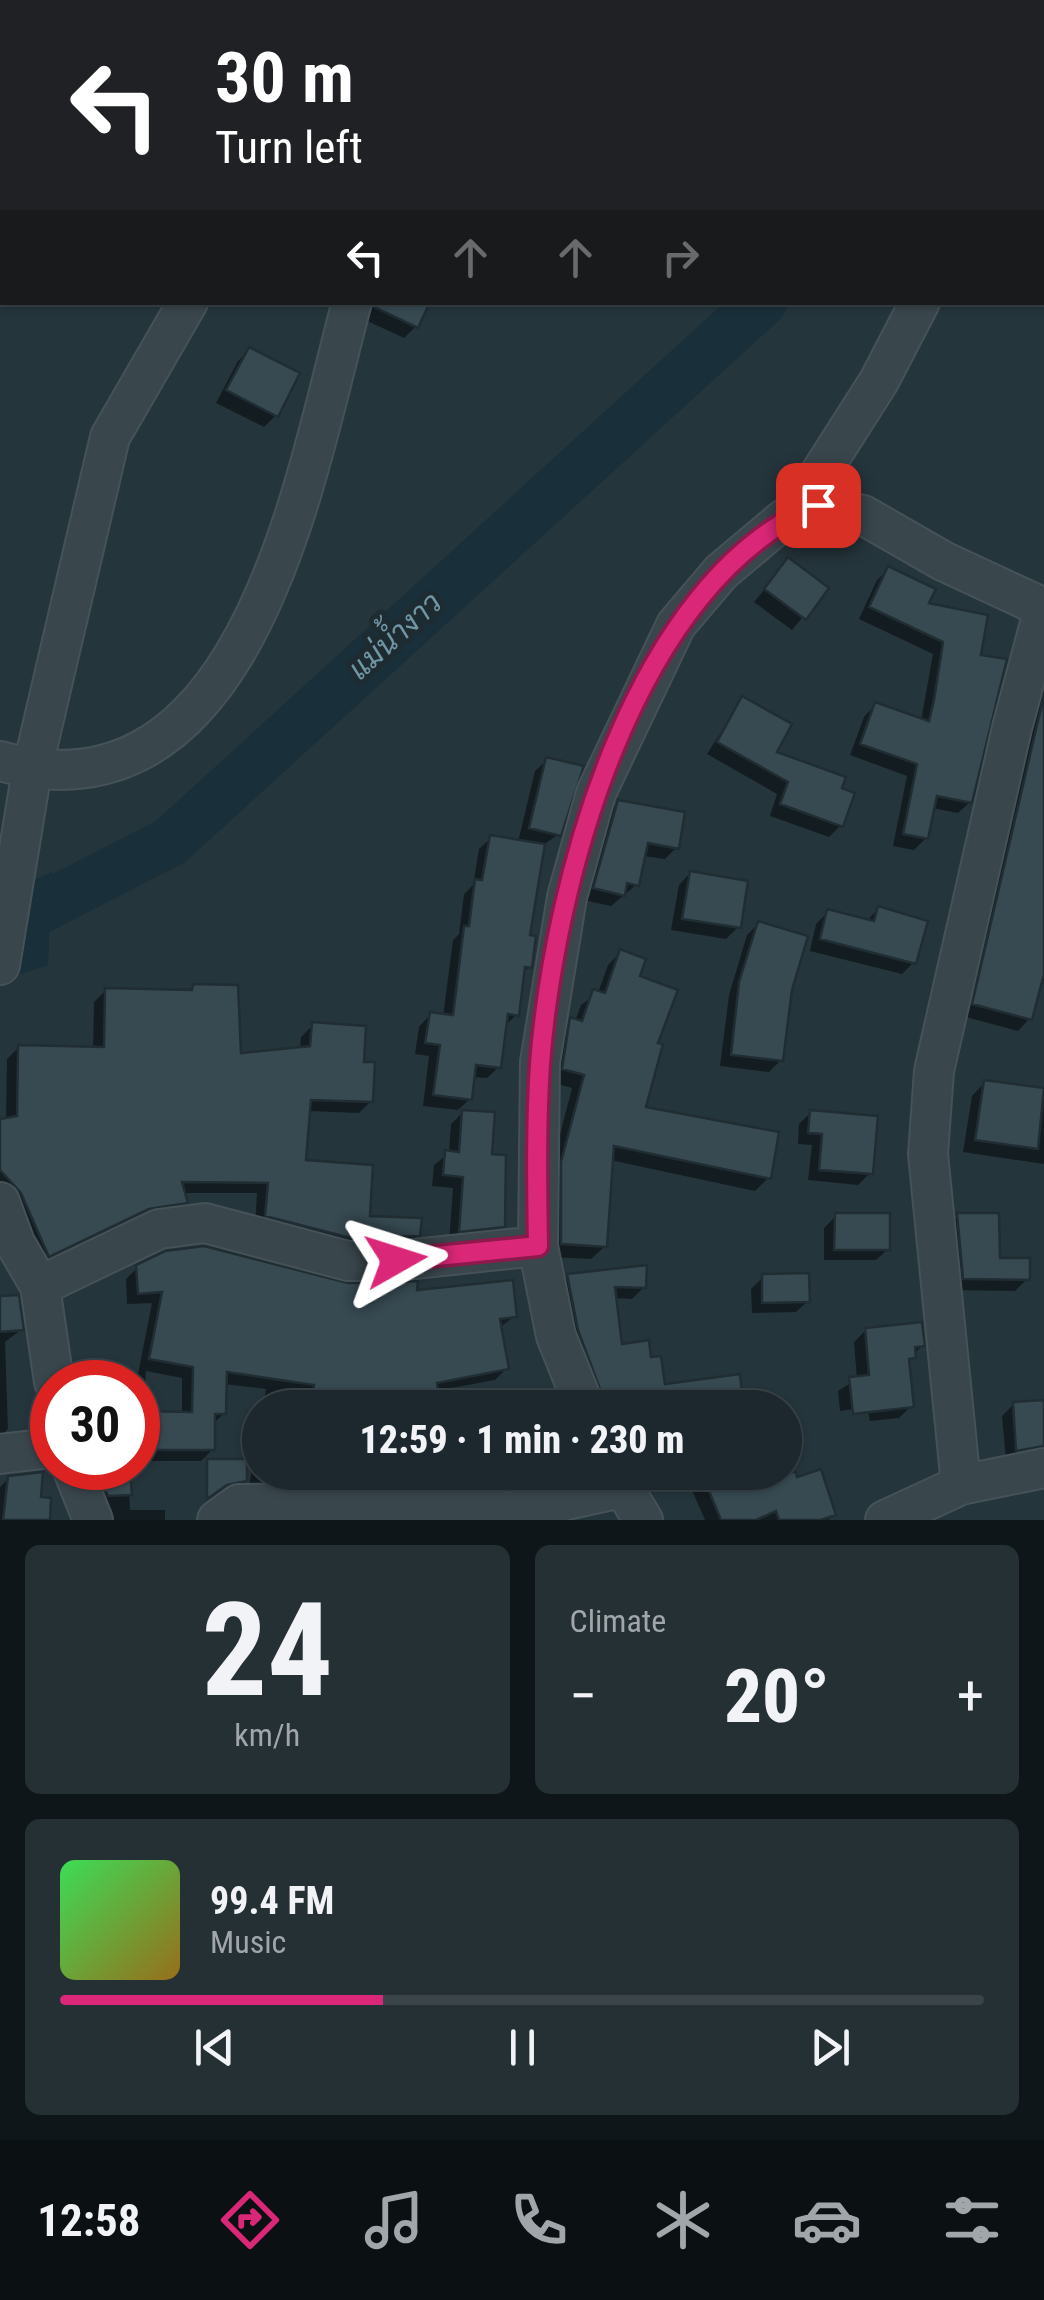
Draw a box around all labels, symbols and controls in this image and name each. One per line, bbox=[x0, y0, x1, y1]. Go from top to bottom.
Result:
text: 30 m bbox=[215, 37, 354, 119]
icon: left bbox=[50, 40, 180, 170]
text: Turn left bbox=[215, 121, 363, 174]
icon: left bbox=[338, 230, 393, 285]
icon: ahead bbox=[443, 230, 498, 285]
icon: ahead bbox=[548, 230, 603, 285]
icon: right bbox=[653, 230, 708, 285]
pin bbox=[776, 463, 861, 548]
icon: arrive bbox=[791, 478, 846, 533]
water label: แม่น้ำงาว bbox=[335, 578, 448, 686]
position arrow bbox=[344, 1208, 448, 1312]
speed limit sign: 30 bbox=[30, 1360, 160, 1490]
text: 12:59 · 1 min · 230 m bbox=[360, 1418, 684, 1462]
text: 24 bbox=[202, 1574, 333, 1727]
text: Climate bbox=[570, 1602, 666, 1640]
text: 20° bbox=[724, 1652, 830, 1740]
text: − bbox=[570, 1664, 597, 1728]
text: + bbox=[957, 1664, 984, 1728]
text: km/h bbox=[234, 1716, 300, 1754]
text: 99.4 FM bbox=[210, 1879, 334, 1923]
text: Music bbox=[210, 1923, 286, 1961]
icon: previous bbox=[187, 2020, 242, 2075]
icon: pause bbox=[495, 2020, 550, 2075]
icon: next bbox=[803, 2020, 858, 2075]
icon: directions bbox=[215, 2185, 285, 2255]
icon: music bbox=[359, 2185, 429, 2255]
icon: phone bbox=[504, 2185, 574, 2255]
icon: climate bbox=[648, 2185, 718, 2255]
icon: car bbox=[792, 2185, 862, 2255]
icon: filters bbox=[937, 2185, 1007, 2255]
text: 12:58 bbox=[37, 2194, 140, 2247]

